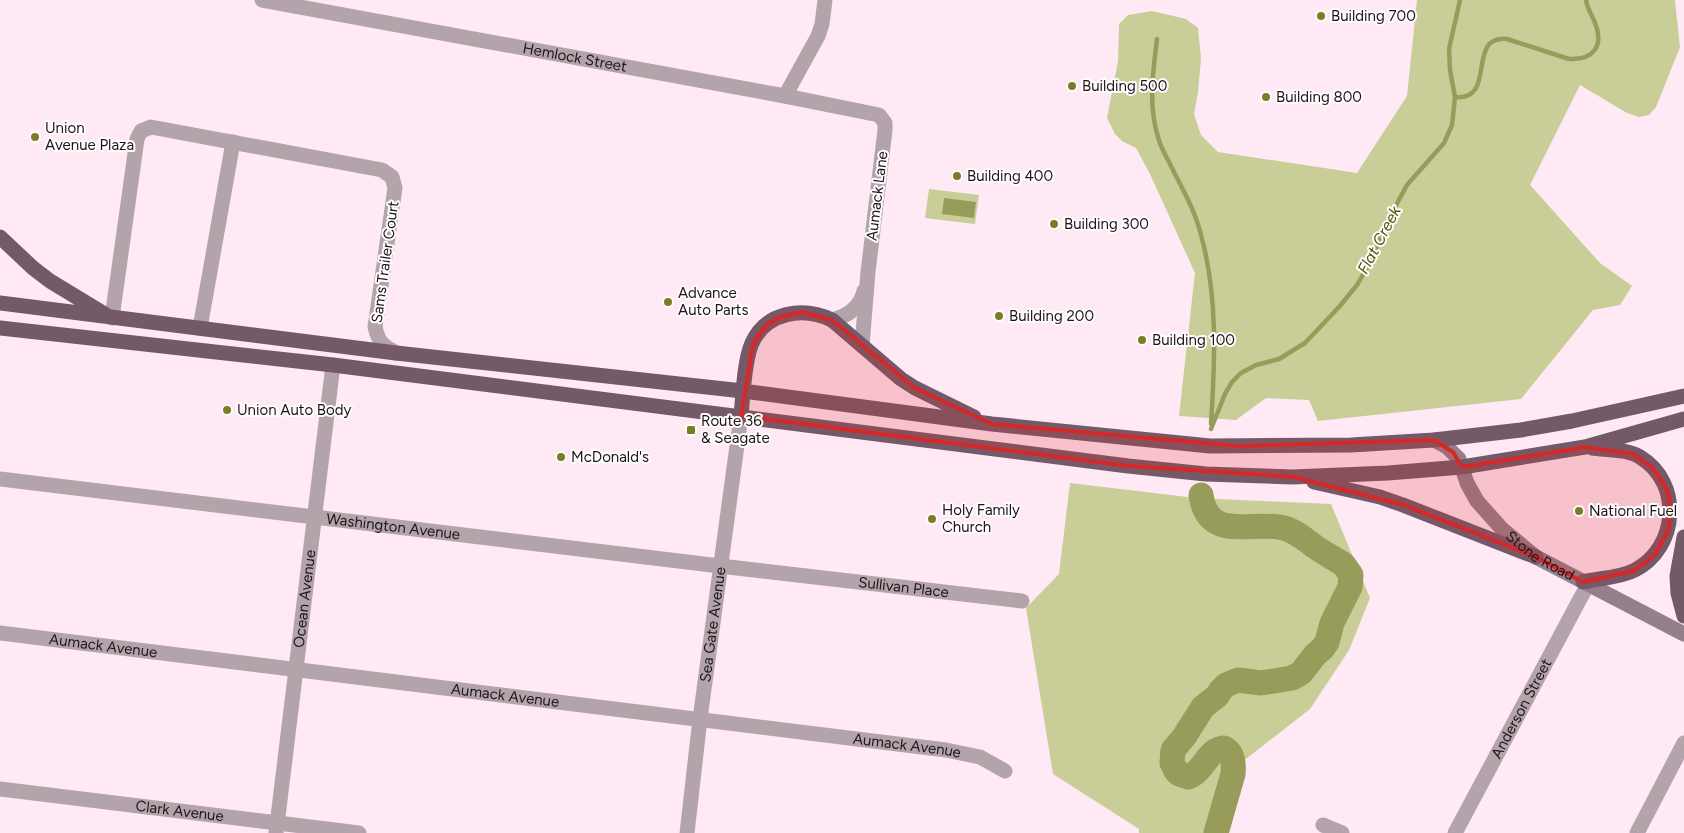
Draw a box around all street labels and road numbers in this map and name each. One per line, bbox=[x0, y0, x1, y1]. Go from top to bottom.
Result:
street label: Hemlock Street bbox=[521, 39, 629, 76]
street label: Aumack Lane bbox=[863, 150, 891, 242]
street label: Sams Trailer Court bbox=[368, 200, 403, 324]
street label: Washington Avenue bbox=[325, 509, 461, 544]
street label: Stone Road bbox=[1502, 527, 1577, 584]
street label: Ocean Avenue bbox=[290, 549, 319, 649]
street label: Sea Gate Avenue bbox=[696, 566, 729, 683]
street label: Sullivan Place bbox=[857, 573, 950, 601]
street label: Aumack Avenue bbox=[48, 630, 158, 661]
street label: Anderson Street bbox=[1487, 655, 1556, 762]
street label: Aumack Avenue bbox=[450, 680, 560, 711]
street label: Aumack Avenue bbox=[852, 730, 963, 762]
street label: Clark Avenue bbox=[135, 797, 225, 825]

